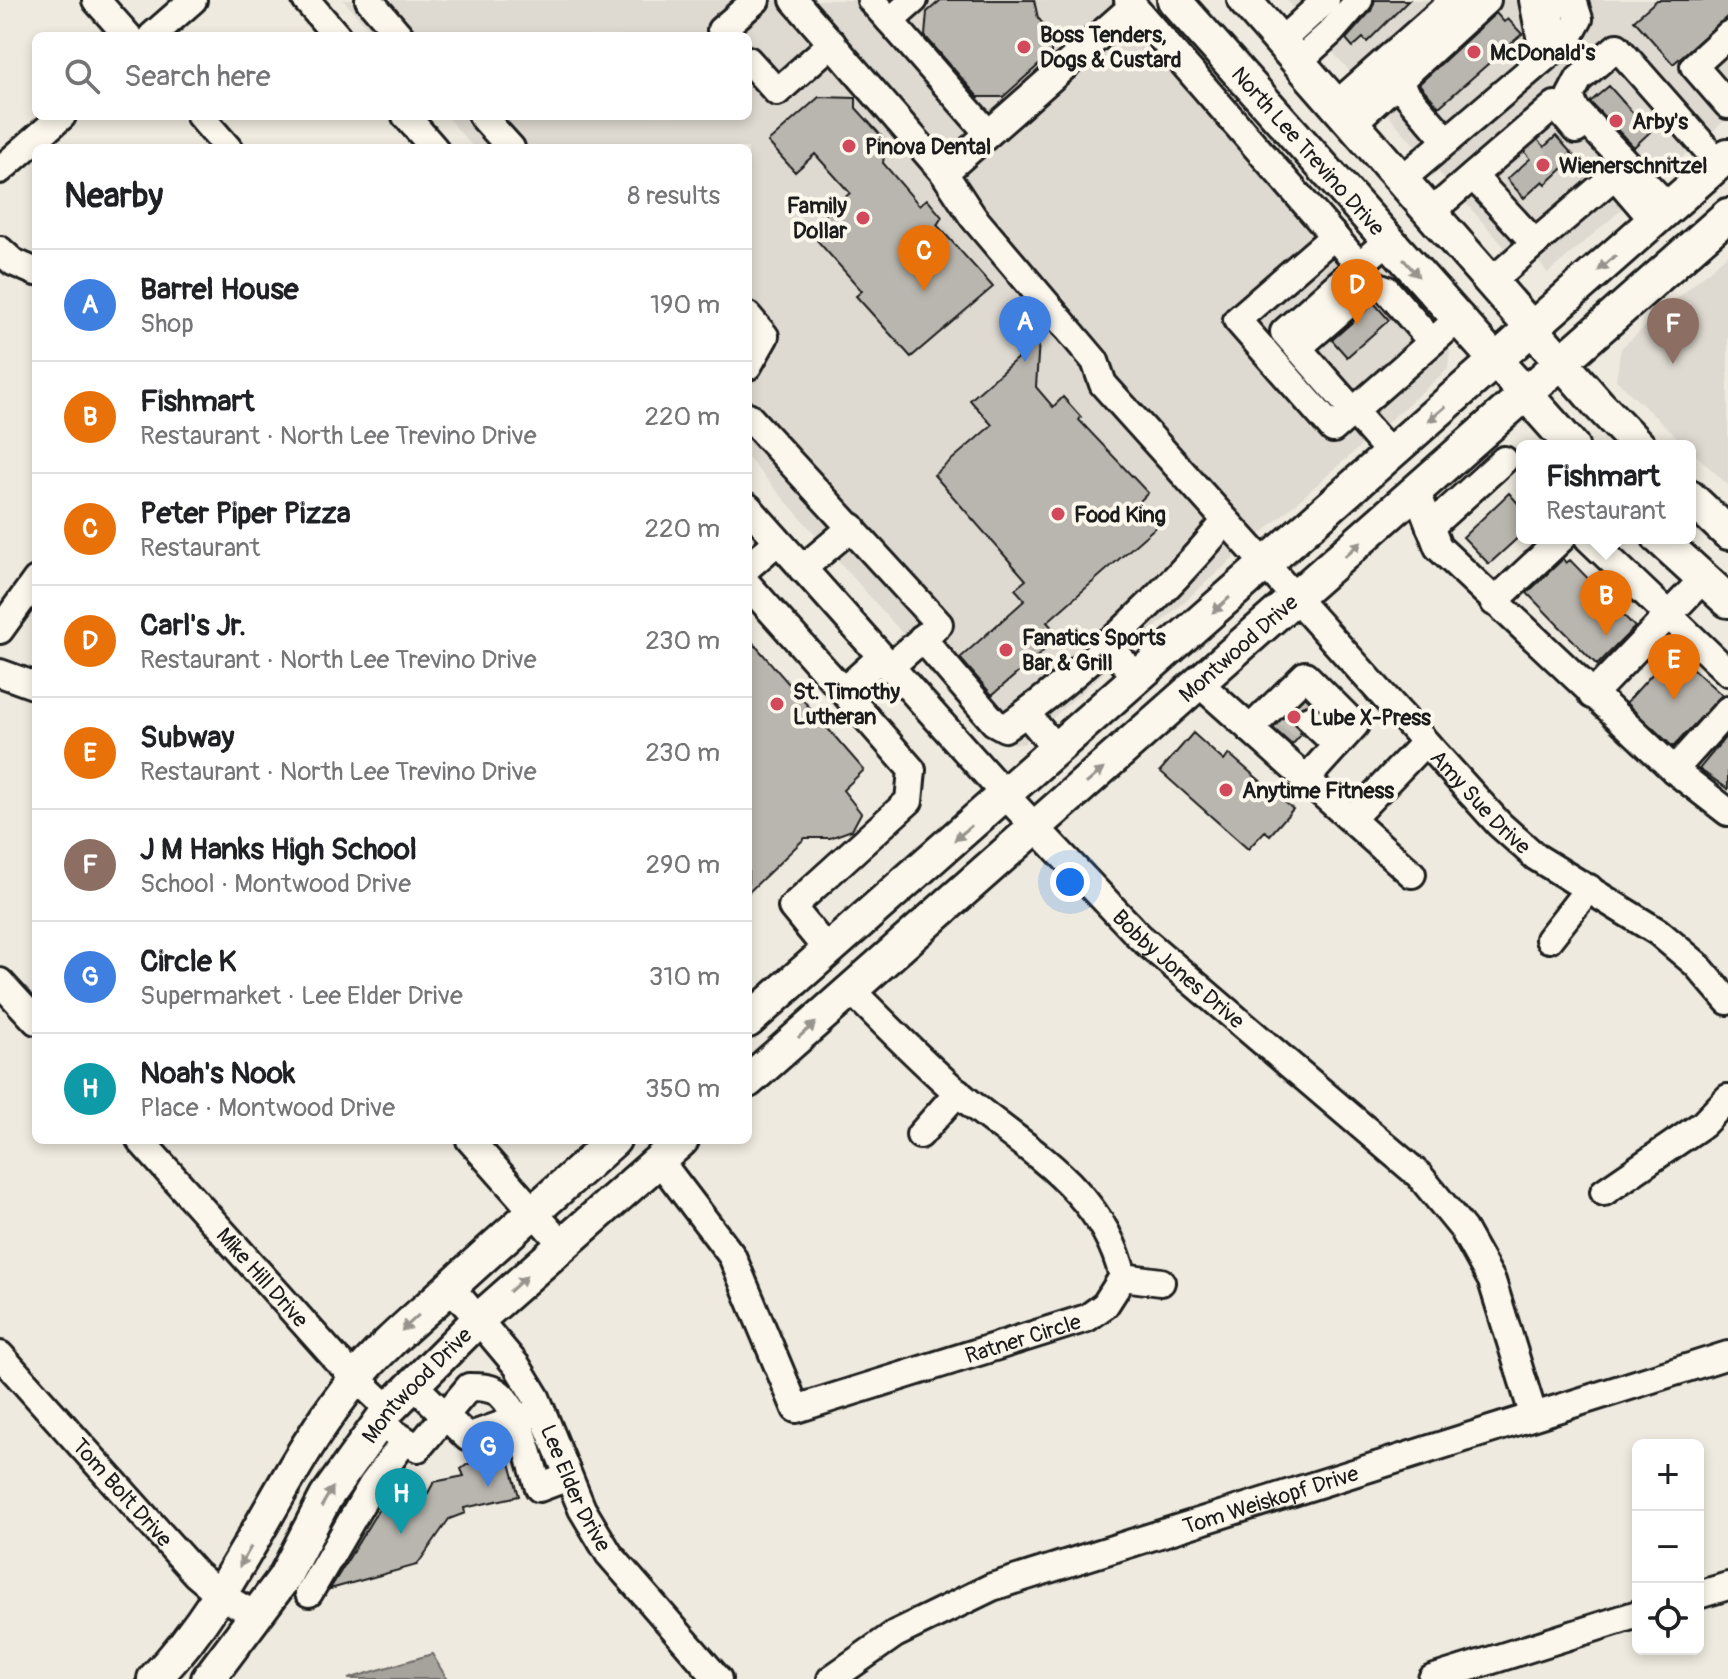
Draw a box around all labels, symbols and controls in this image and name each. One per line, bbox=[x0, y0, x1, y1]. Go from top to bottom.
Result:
place label: Boss Tenders, Dogs & Custard bbox=[1040, 21, 1182, 74]
search box bbox=[32, 32, 752, 120]
marker: Boss Tenders, Dogs & Custard bbox=[1015, 38, 1033, 56]
place label: McDonald's bbox=[1490, 39, 1595, 67]
marker: McDonald's bbox=[1465, 43, 1483, 61]
icon: search bbox=[60, 54, 104, 98]
text: Search here bbox=[124, 58, 271, 95]
street label: North Lee Trevino Drive bbox=[1225, 61, 1391, 242]
place label: Arby's bbox=[1632, 108, 1688, 136]
marker: Arby's bbox=[1607, 112, 1625, 130]
place label: Pinova Dental bbox=[865, 133, 991, 161]
marker: Pinova Dental bbox=[840, 137, 858, 155]
place label: Wienerschnitzel bbox=[1559, 152, 1707, 180]
marker: Wienerschnitzel bbox=[1534, 156, 1552, 174]
text: Nearby bbox=[64, 175, 163, 218]
text: 8 results bbox=[627, 180, 720, 212]
place label: Family Dollar bbox=[787, 192, 848, 245]
marker: Family Dollar bbox=[854, 209, 872, 227]
pin: C bbox=[898, 225, 950, 291]
one-way arrow bbox=[1598, 254, 1618, 271]
one-way arrow bbox=[1402, 258, 1419, 278]
pin: D bbox=[1331, 259, 1383, 325]
text: Barrel House bbox=[140, 271, 299, 308]
text: A bbox=[82, 289, 98, 321]
text: 190 m bbox=[650, 289, 720, 321]
pin: A bbox=[999, 296, 1051, 362]
pin: F bbox=[1647, 298, 1699, 364]
text: Shop bbox=[140, 308, 194, 340]
text: Fishmart bbox=[140, 383, 254, 420]
text: B bbox=[83, 401, 97, 433]
text: 220 m bbox=[644, 401, 720, 433]
one-way arrow bbox=[1427, 405, 1447, 422]
text: Restaurant · North Lee Trevino Drive bbox=[140, 420, 537, 452]
popup bbox=[1516, 440, 1696, 544]
text: Fishmart bbox=[1546, 458, 1660, 495]
text: Peter Piper Pizza bbox=[140, 495, 351, 532]
text: Restaurant bbox=[1546, 495, 1666, 527]
place label: Food King bbox=[1074, 501, 1166, 529]
marker: Food King bbox=[1049, 505, 1067, 523]
text: C bbox=[82, 513, 98, 545]
text: 220 m bbox=[644, 513, 720, 545]
text: Restaurant bbox=[140, 532, 260, 564]
one-way arrow bbox=[1344, 540, 1363, 558]
pin: B bbox=[1580, 570, 1632, 636]
street label: Montwood Drive bbox=[1173, 589, 1304, 709]
one-way arrow bbox=[1212, 596, 1232, 613]
text: Carl's Jr. bbox=[140, 607, 246, 644]
place label: Fanatics Sports Bar & Grill bbox=[1022, 624, 1166, 677]
text: D bbox=[82, 625, 98, 657]
text: 230 m bbox=[645, 625, 720, 657]
pin: E bbox=[1648, 634, 1700, 700]
marker: Fanatics Sports Bar & Grill bbox=[997, 641, 1015, 659]
text: Restaurant · North Lee Trevino Drive bbox=[140, 644, 537, 676]
place label: St. Timothy Lutheran bbox=[793, 678, 900, 731]
marker: St. Timothy Lutheran bbox=[768, 695, 786, 713]
place label: Lube X-Press bbox=[1310, 704, 1431, 732]
marker: Lube X-Press bbox=[1285, 708, 1303, 726]
text: Subway bbox=[140, 719, 234, 756]
text: E bbox=[83, 737, 97, 769]
text: 230 m bbox=[645, 737, 720, 769]
street label: Amy Sue Drive bbox=[1424, 744, 1536, 861]
text: Restaurant · North Lee Trevino Drive bbox=[140, 756, 537, 788]
one-way arrow bbox=[1084, 768, 1104, 785]
place label: Anytime Fitness bbox=[1242, 777, 1394, 805]
marker: Anytime Fitness bbox=[1217, 781, 1235, 799]
one-way arrow bbox=[954, 824, 974, 841]
text: J M Hanks High School bbox=[140, 831, 417, 868]
text: F bbox=[82, 849, 98, 881]
text: 290 m bbox=[646, 849, 720, 881]
your location bbox=[1050, 862, 1090, 902]
text: School · Montwood Drive bbox=[140, 868, 411, 900]
street label: Bobby Jones Drive bbox=[1106, 904, 1250, 1035]
text: Circle K bbox=[140, 943, 236, 980]
text: G bbox=[81, 961, 99, 993]
text: 310 m bbox=[649, 961, 720, 993]
text: Supermarket · Lee Elder Drive bbox=[140, 980, 463, 1012]
one-way arrow bbox=[796, 1022, 816, 1039]
text: Noah's Nook bbox=[140, 1055, 295, 1092]
text: H bbox=[82, 1073, 98, 1105]
text: 350 m bbox=[645, 1073, 720, 1105]
text: Place · Montwood Drive bbox=[140, 1092, 395, 1124]
street label: Mike Hill Drive bbox=[210, 1222, 314, 1334]
one-way arrow bbox=[508, 1275, 527, 1293]
street label: Ratner Circle bbox=[962, 1308, 1085, 1370]
one-way arrow bbox=[401, 1314, 420, 1332]
street label: Montwood Drive bbox=[356, 1321, 478, 1449]
street label: Lee Elder Drive bbox=[534, 1420, 617, 1557]
pin: G bbox=[462, 1421, 514, 1487]
street label: Tom Bolt Drive bbox=[66, 1432, 178, 1553]
map controls bbox=[1632, 1439, 1704, 1655]
button: + bbox=[1632, 1439, 1704, 1511]
street label: Tom Weiskopf Drive bbox=[1180, 1459, 1362, 1541]
pin: H bbox=[375, 1468, 427, 1534]
one-way arrow bbox=[320, 1486, 334, 1508]
button: − bbox=[1632, 1511, 1704, 1583]
one-way arrow bbox=[238, 1546, 252, 1568]
button: locate bbox=[1632, 1583, 1704, 1655]

